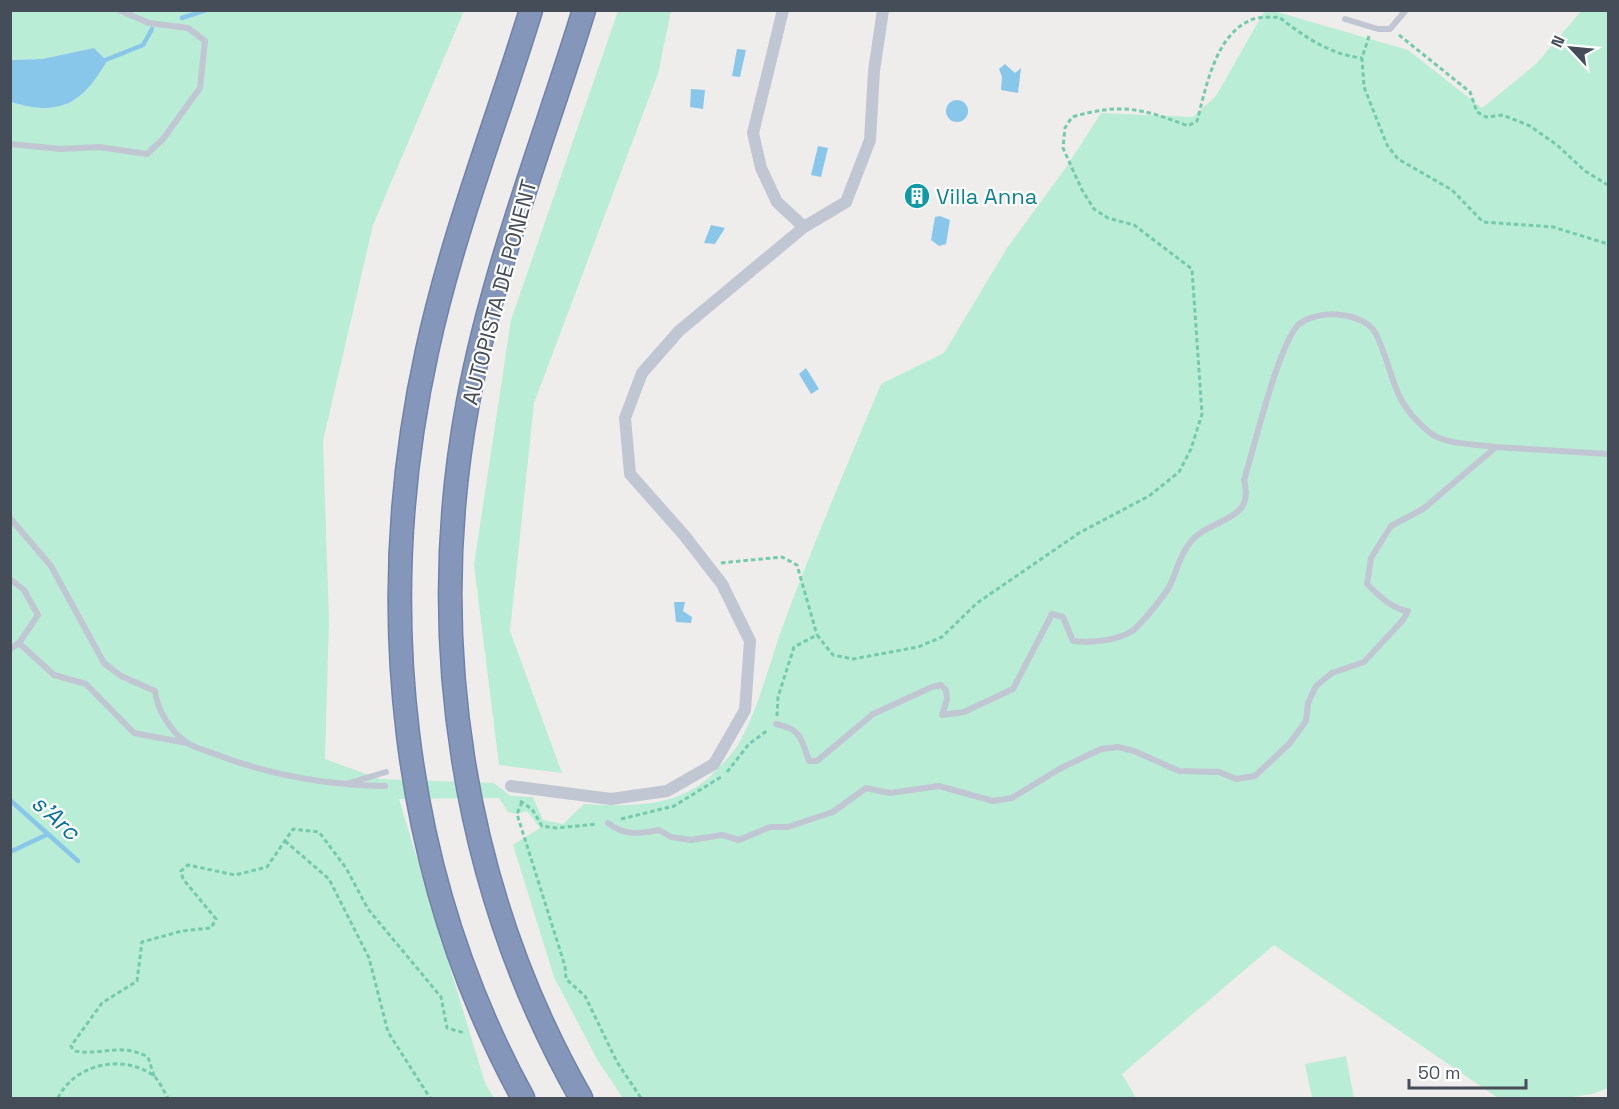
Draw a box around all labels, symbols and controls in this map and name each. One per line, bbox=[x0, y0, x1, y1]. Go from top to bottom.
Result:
north arrow bbox=[1541, 18, 1601, 78]
text: N bbox=[1546, 32, 1570, 51]
street label: AUTOPISTA DE PONENT bbox=[455, 176, 543, 408]
building icon: Villa Anna bbox=[902, 181, 932, 211]
place label: Villa Anna bbox=[936, 182, 1038, 210]
water label: s'Arc bbox=[25, 787, 88, 848]
scale bar bbox=[1409, 1052, 1526, 1090]
text: 50 m bbox=[1418, 1061, 1460, 1084]

